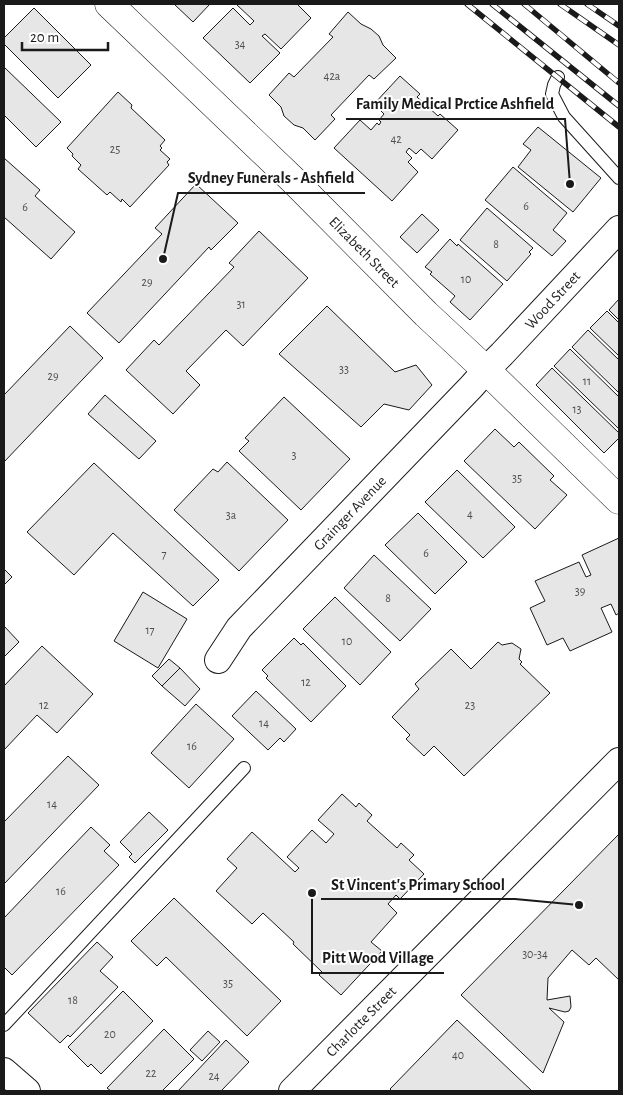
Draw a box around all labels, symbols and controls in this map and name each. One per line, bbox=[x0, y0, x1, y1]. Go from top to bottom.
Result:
scale bar bbox=[22, 20, 109, 52]
text: 20 m bbox=[30, 30, 59, 45]
house number: 34 bbox=[235, 38, 246, 50]
house number: 42a bbox=[324, 70, 341, 82]
callout: Family Medical Prctice Ashfield bbox=[346, 88, 565, 119]
text: Family Medical Prctice Ashfield bbox=[356, 96, 555, 113]
house number: 42 bbox=[390, 133, 402, 145]
house number: 25 bbox=[110, 143, 120, 155]
callout: Sydney Funerals - Ashfield bbox=[178, 162, 365, 193]
text: Sydney Funerals - Ashfield bbox=[188, 170, 355, 187]
house number: 6 bbox=[523, 200, 529, 212]
house number: 6 bbox=[22, 201, 28, 213]
street label: Elizabeth Street bbox=[326, 214, 403, 290]
house number: 8 bbox=[493, 238, 499, 250]
street label: Wood Street bbox=[522, 268, 583, 332]
house number: 10 bbox=[461, 273, 471, 285]
house number: 29 bbox=[141, 276, 153, 288]
house number: 31 bbox=[236, 298, 246, 310]
house number: 33 bbox=[339, 363, 349, 375]
house number: 29 bbox=[47, 370, 59, 382]
house number: 11 bbox=[583, 375, 591, 387]
house number: 13 bbox=[572, 403, 582, 415]
house number: 3 bbox=[292, 449, 297, 461]
house number: 35 bbox=[512, 472, 522, 484]
street label: Grainger Avenue bbox=[311, 473, 389, 553]
house number: 4 bbox=[467, 508, 473, 520]
house number: 3a bbox=[226, 509, 237, 521]
house number: 6 bbox=[423, 547, 429, 559]
house number: 7 bbox=[161, 548, 167, 560]
house number: 39 bbox=[575, 585, 586, 597]
house number: 8 bbox=[385, 592, 391, 604]
house number: 17 bbox=[145, 624, 155, 636]
house number: 10 bbox=[342, 635, 352, 647]
house number: 12 bbox=[301, 676, 311, 688]
house number: 12 bbox=[39, 699, 49, 711]
house number: 23 bbox=[465, 699, 475, 711]
house number: 14 bbox=[259, 717, 269, 729]
house number: 16 bbox=[187, 740, 197, 752]
house number: 14 bbox=[47, 798, 57, 810]
callout: St Vincent's Primary School bbox=[321, 868, 515, 899]
text: St Vincent's Primary School bbox=[331, 877, 505, 894]
house number: 16 bbox=[56, 885, 66, 897]
callout: Pitt Wood Village bbox=[312, 942, 444, 973]
house number: 30-34 bbox=[522, 948, 548, 960]
text: Pitt Wood Village bbox=[322, 950, 434, 966]
house number: 35 bbox=[223, 977, 233, 989]
street label: Charlotte Street bbox=[323, 983, 399, 1060]
house number: 18 bbox=[68, 994, 78, 1006]
house number: 20 bbox=[104, 1028, 116, 1040]
house number: 40 bbox=[452, 1049, 464, 1061]
house number: 22 bbox=[146, 1067, 157, 1079]
house number: 24 bbox=[208, 1070, 220, 1082]

